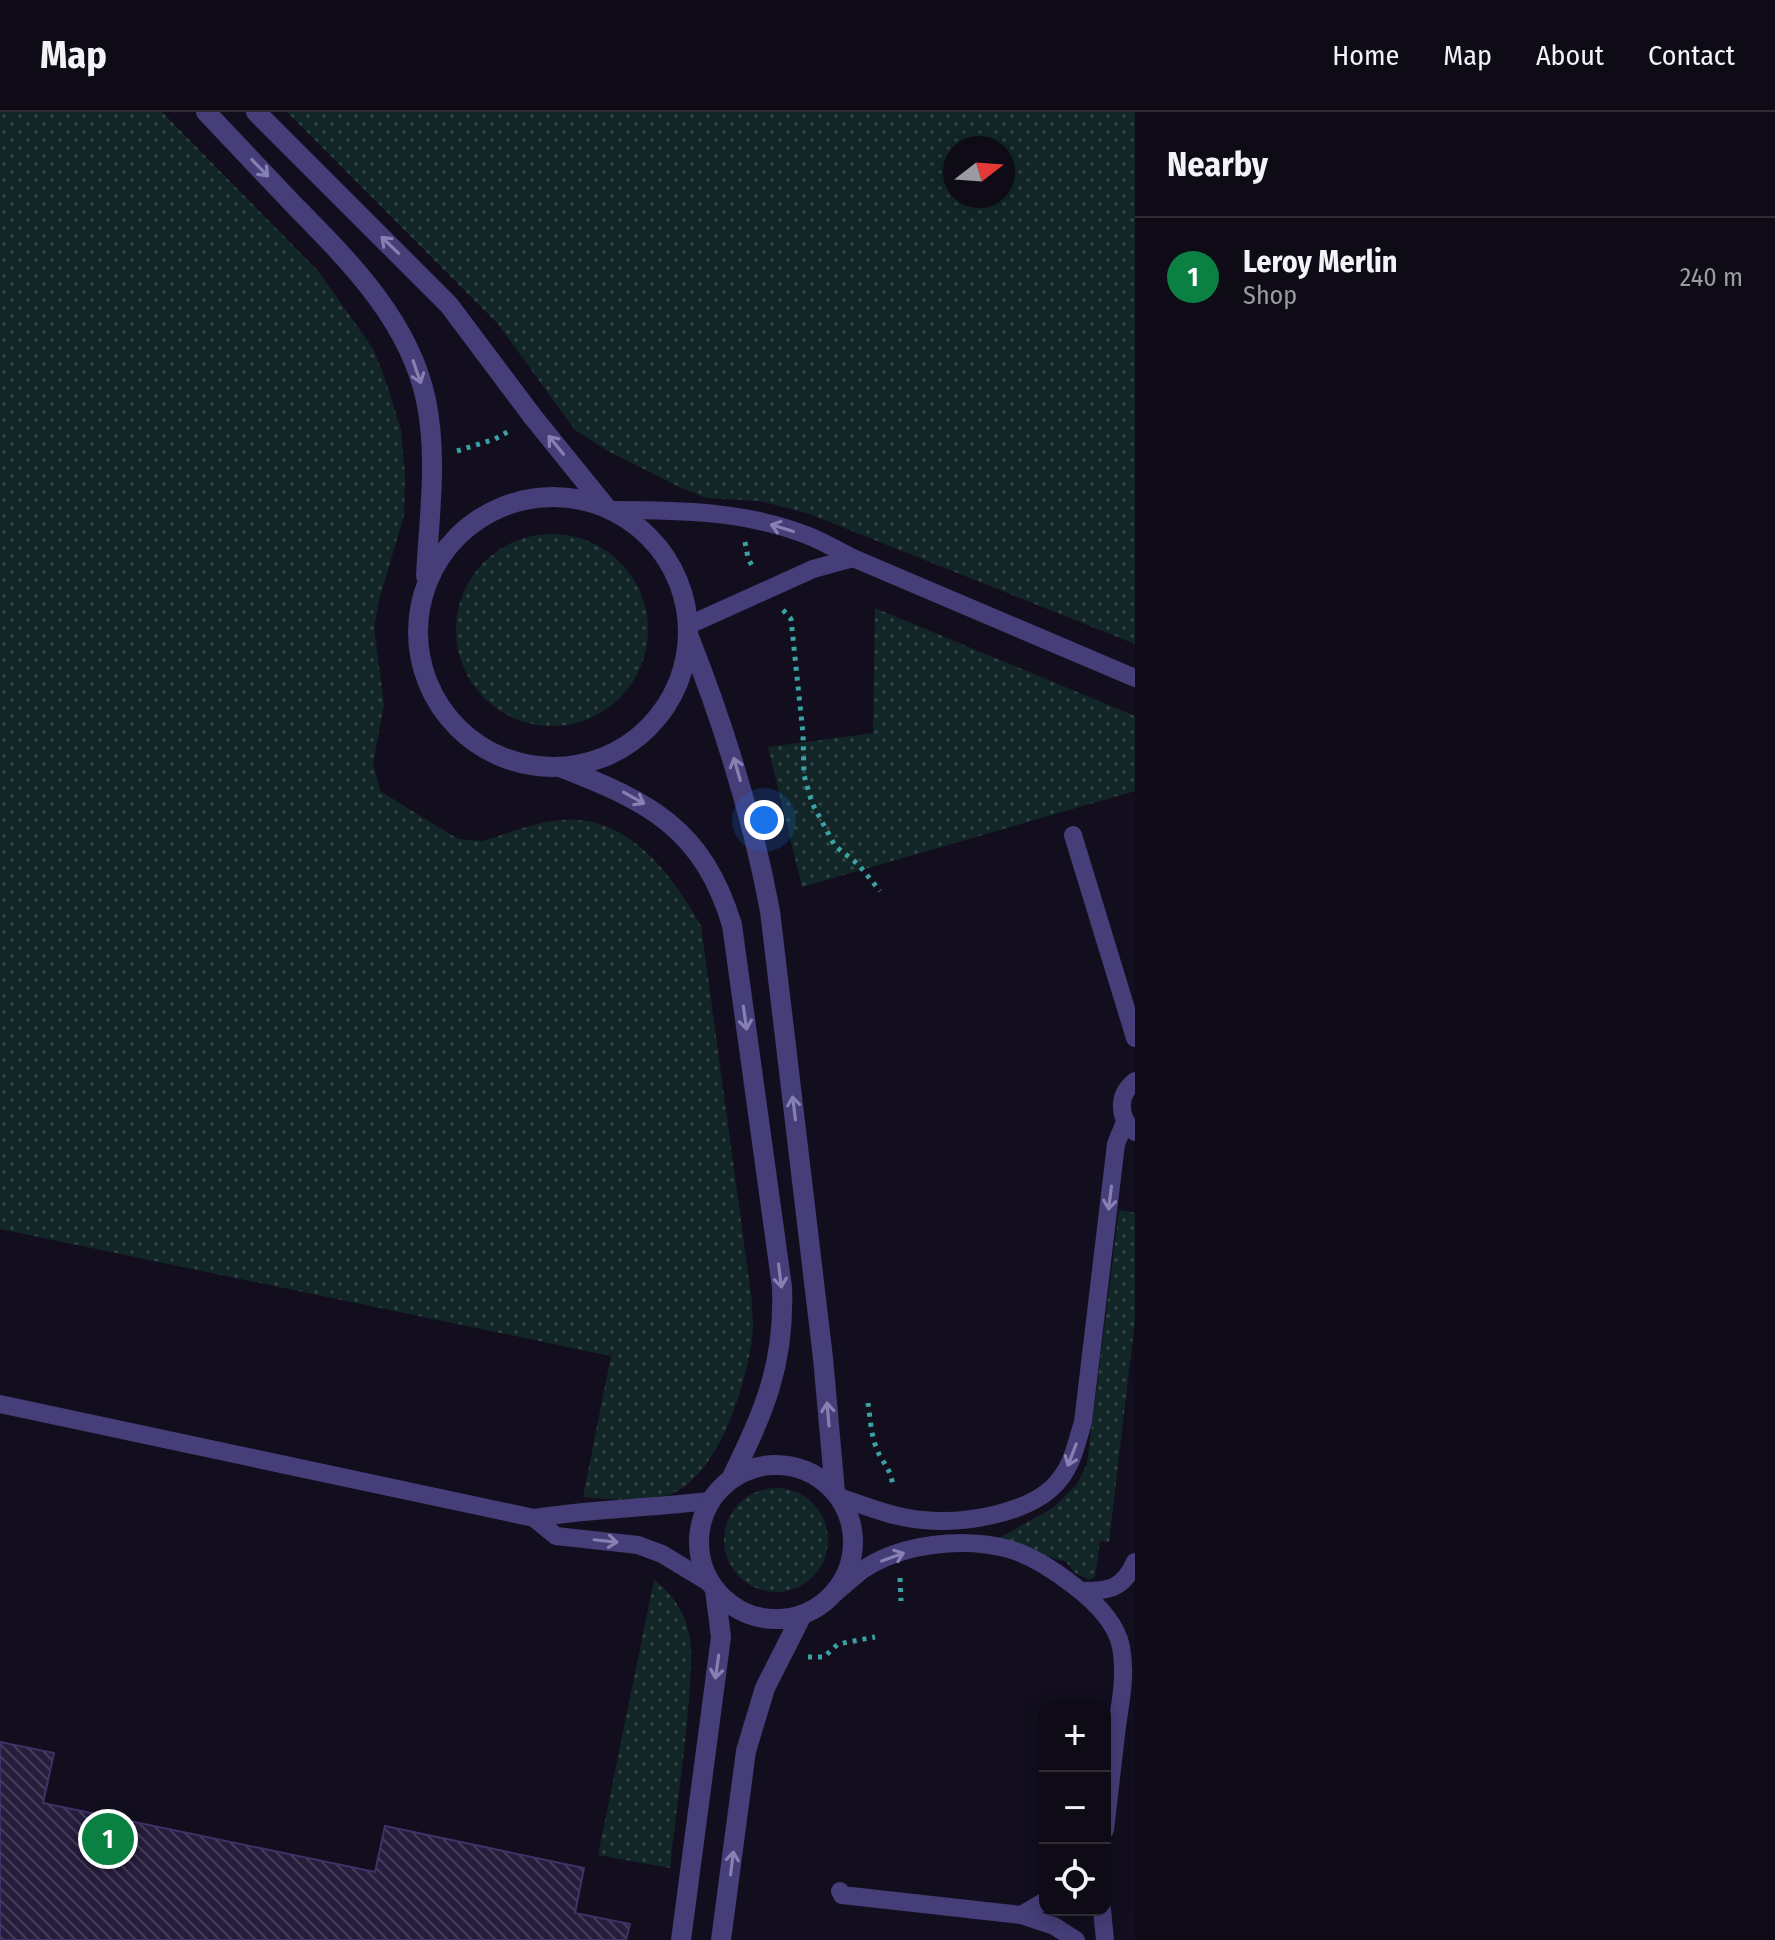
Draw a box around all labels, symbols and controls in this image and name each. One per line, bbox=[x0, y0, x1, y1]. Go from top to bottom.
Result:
text: Map bbox=[40, 32, 107, 78]
text: Home bbox=[1332, 39, 1399, 72]
text: Map bbox=[1443, 39, 1492, 72]
text: About bbox=[1536, 39, 1604, 72]
text: Contact bbox=[1648, 39, 1735, 72]
north arrow bbox=[943, 136, 1015, 208]
text: Nearby bbox=[1167, 144, 1268, 185]
one-way arrow bbox=[250, 158, 268, 178]
one-way arrow bbox=[380, 236, 400, 255]
text: Leroy Merlin bbox=[1243, 244, 1397, 280]
text: 1 bbox=[1188, 262, 1199, 293]
text: 240 m bbox=[1680, 262, 1743, 293]
text: Shop bbox=[1243, 280, 1297, 311]
one-way arrow bbox=[411, 360, 425, 384]
one-way arrow bbox=[547, 436, 565, 456]
one-way arrow bbox=[769, 520, 795, 535]
one-way arrow bbox=[729, 757, 744, 783]
one-way arrow bbox=[621, 790, 645, 806]
your location bbox=[744, 800, 784, 840]
one-way arrow bbox=[738, 1005, 753, 1030]
one-way arrow bbox=[786, 1096, 801, 1121]
one-way arrow bbox=[1102, 1185, 1117, 1210]
one-way arrow bbox=[773, 1262, 788, 1288]
one-way arrow bbox=[820, 1401, 835, 1428]
one-way arrow bbox=[1064, 1442, 1078, 1467]
one-way arrow bbox=[592, 1534, 618, 1549]
one-way arrow bbox=[880, 1549, 905, 1563]
one-way arrow bbox=[709, 1654, 724, 1679]
map controls bbox=[1039, 1700, 1111, 1916]
button: + bbox=[1039, 1700, 1111, 1772]
button: − bbox=[1039, 1772, 1111, 1844]
pin: 1 bbox=[82, 1809, 134, 1869]
button: locate bbox=[1039, 1844, 1111, 1916]
one-way arrow bbox=[724, 1850, 739, 1877]

